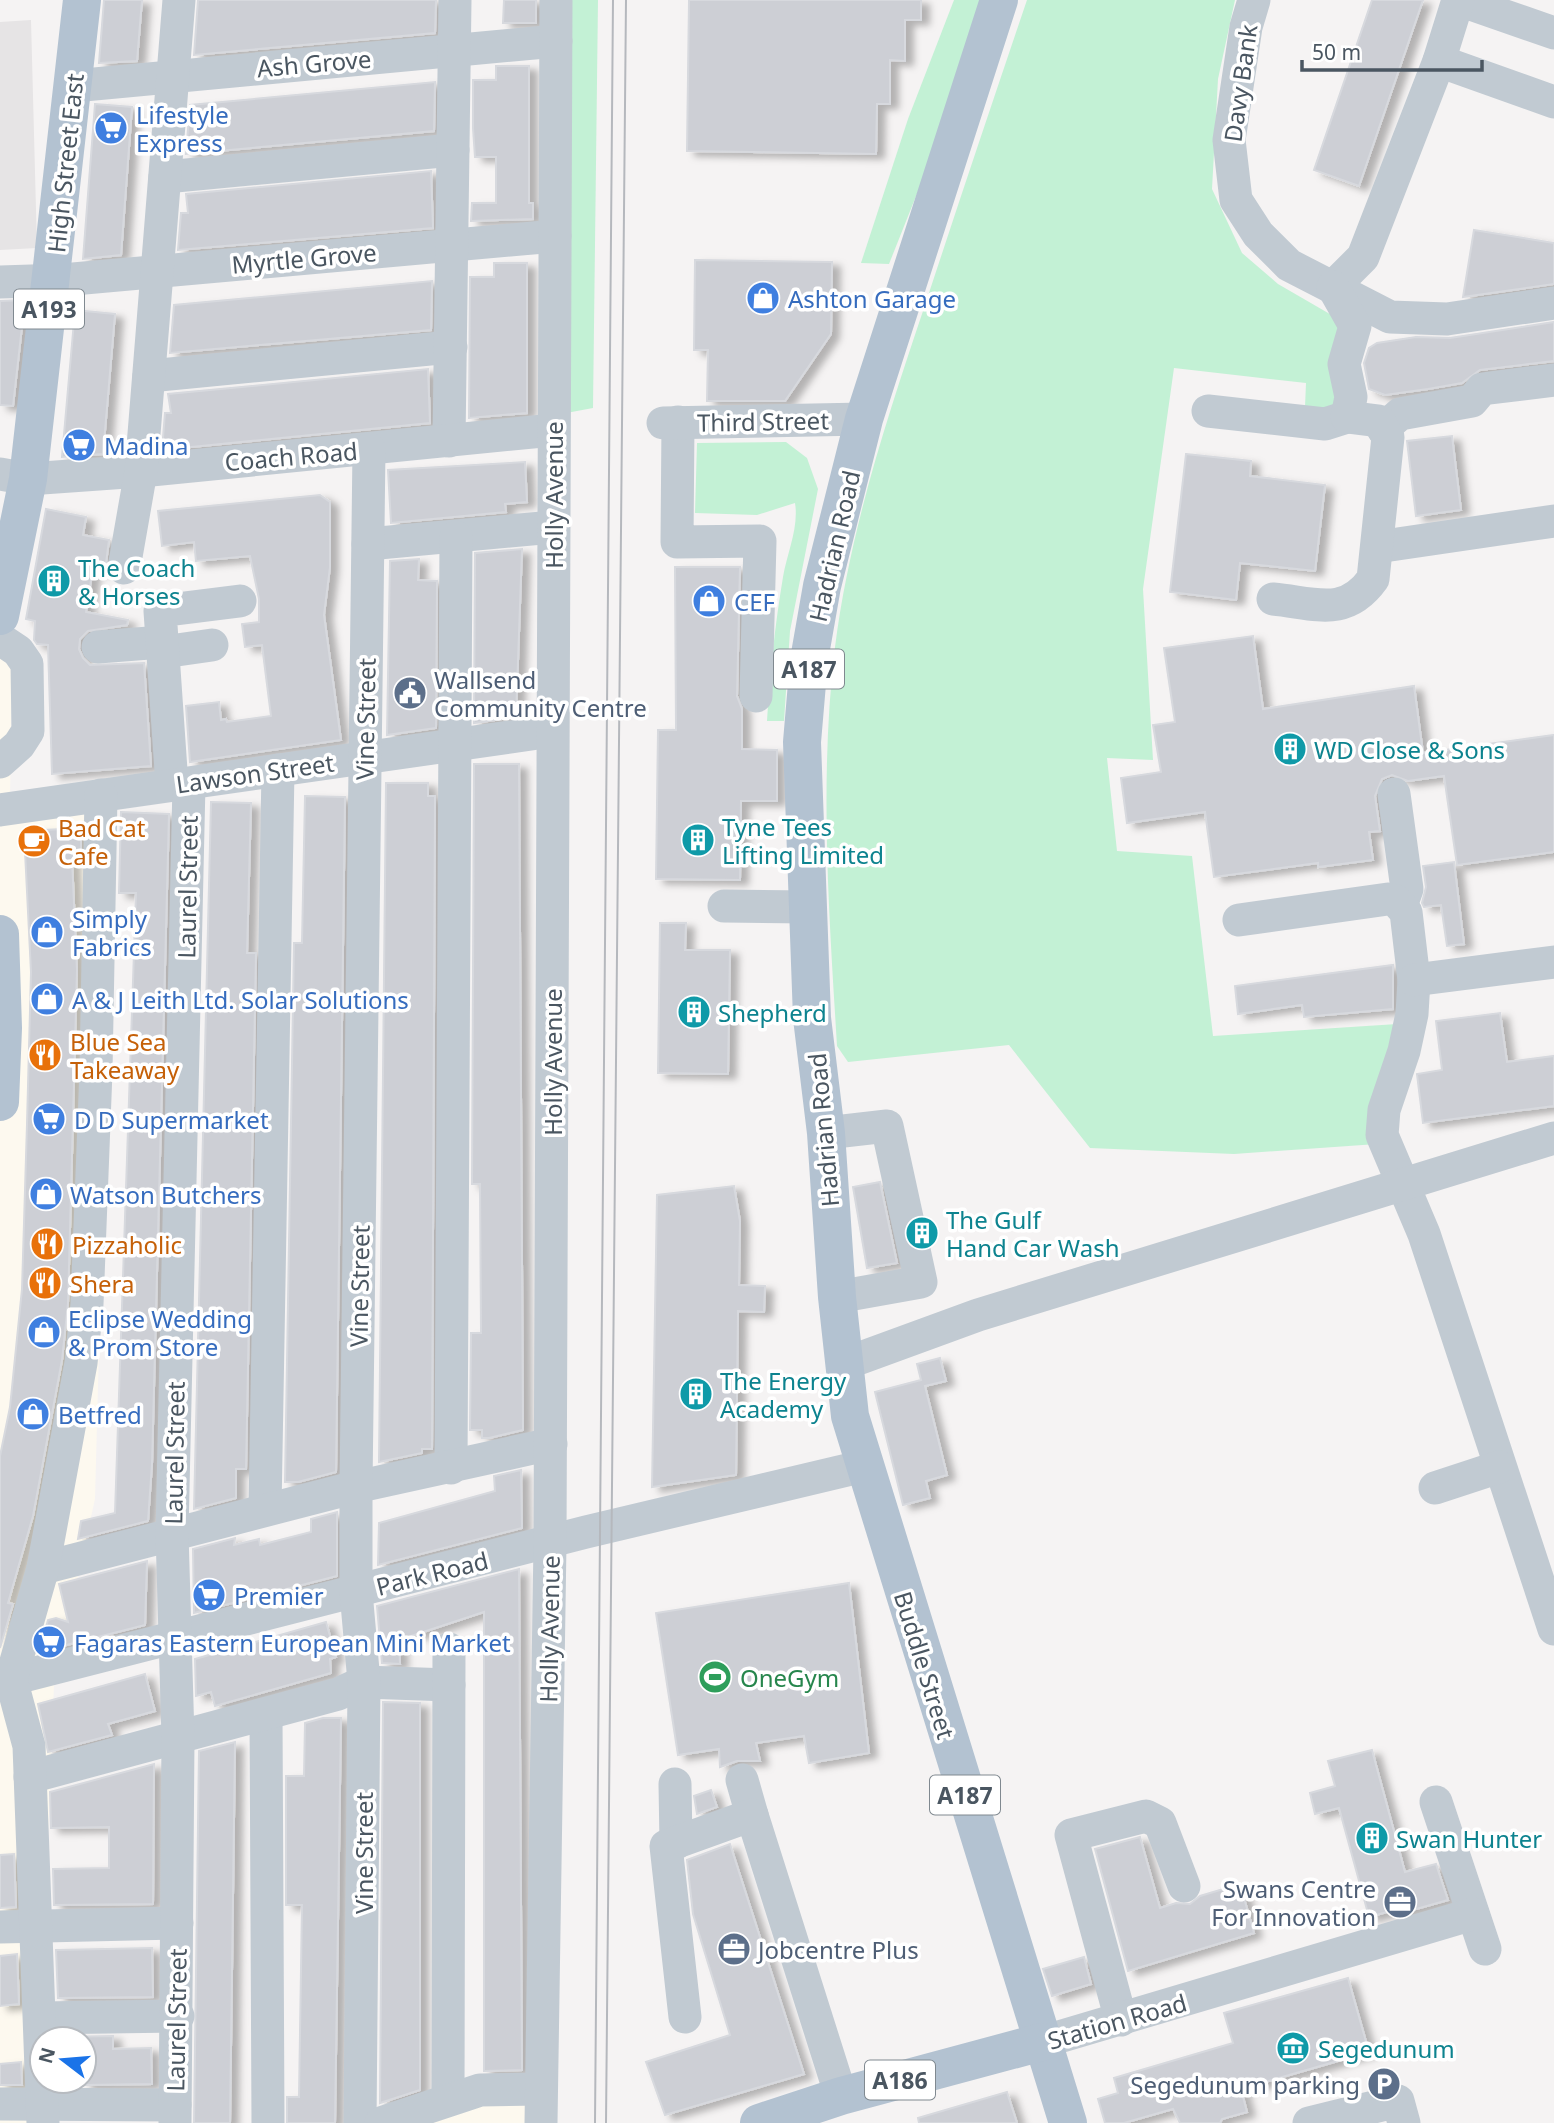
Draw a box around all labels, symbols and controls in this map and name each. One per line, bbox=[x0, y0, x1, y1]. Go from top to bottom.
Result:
street label: Davy Bank bbox=[1215, 22, 1265, 144]
scale bar bbox=[1302, 28, 1482, 72]
text: 50 m bbox=[1312, 38, 1361, 66]
street label: Ash Grove bbox=[255, 42, 373, 84]
street label: High Street East bbox=[39, 71, 91, 254]
place label: Lifestyle Express bbox=[136, 98, 229, 159]
supermarket icon: Lifestyle Express bbox=[92, 109, 130, 147]
street label: Myrtle Grove bbox=[230, 235, 378, 281]
shop icon: Ashton Garage bbox=[744, 279, 782, 317]
place label: Ashton Garage bbox=[788, 282, 956, 315]
road number: A193 bbox=[14, 290, 84, 328]
street label: Third Street bbox=[697, 403, 830, 439]
street label: Holly Avenue bbox=[537, 421, 570, 569]
supermarket icon: Madina bbox=[60, 426, 98, 464]
place label: Madina bbox=[104, 429, 188, 462]
street label: Coach Road bbox=[223, 434, 359, 478]
street label: Hadrian Road bbox=[801, 467, 867, 625]
place label: The Coach & Horses bbox=[78, 551, 195, 612]
building icon: The Coach & Horses bbox=[35, 562, 73, 600]
shop icon: CEF bbox=[690, 582, 728, 620]
place label: CEF bbox=[734, 585, 775, 618]
road number: A187 bbox=[774, 650, 844, 688]
street label: Vine Street bbox=[347, 657, 383, 780]
place label: Wallsend Community Centre bbox=[434, 663, 647, 724]
public building icon: Wallsend Community Centre bbox=[391, 674, 429, 712]
building icon: WD Close & Sons bbox=[1271, 730, 1309, 768]
place label: WD Close & Sons bbox=[1314, 733, 1505, 766]
street label: Lawson Street bbox=[174, 746, 336, 800]
place label: Tyne Tees Lifting Limited bbox=[722, 810, 884, 871]
place label: Bad Cat Cafe bbox=[58, 811, 146, 872]
street label: Laurel Street bbox=[169, 815, 205, 959]
building icon: Tyne Tees Lifting Limited bbox=[679, 821, 717, 859]
cafe icon: Bad Cat Cafe bbox=[15, 822, 53, 860]
place label: Simply Fabrics bbox=[72, 902, 152, 963]
shop icon: Simply Fabrics bbox=[28, 913, 66, 951]
shop icon: A & J Leith Ltd. Solar Solutions bbox=[28, 980, 66, 1018]
place label: A & J Leith Ltd. Solar Solutions bbox=[72, 983, 409, 1016]
street label: Holly Avenue bbox=[536, 988, 569, 1136]
building icon: Shepherd bbox=[675, 993, 713, 1031]
place label: Shepherd bbox=[718, 996, 827, 1029]
place label: Blue Sea Takeaway bbox=[70, 1025, 180, 1086]
restaurant icon: Blue Sea Takeaway bbox=[26, 1036, 64, 1074]
street label: Hadrian Road bbox=[800, 1052, 846, 1208]
supermarket icon: D D Supermarket bbox=[30, 1100, 68, 1138]
place label: D D Supermarket bbox=[74, 1103, 269, 1136]
shop icon: Watson Butchers bbox=[27, 1175, 65, 1213]
place label: Watson Butchers bbox=[70, 1178, 261, 1211]
place label: The Gulf Hand Car Wash bbox=[946, 1203, 1120, 1264]
building icon: The Gulf Hand Car Wash bbox=[903, 1214, 941, 1252]
street label: Vine Street bbox=[341, 1224, 377, 1347]
restaurant icon: Pizzaholic bbox=[28, 1225, 66, 1263]
place label: Pizzaholic bbox=[72, 1228, 182, 1261]
restaurant icon: Shera bbox=[26, 1264, 64, 1302]
place label: Shera bbox=[70, 1267, 134, 1300]
place label: Eclipse Wedding & Prom Store bbox=[68, 1302, 252, 1363]
shop icon: Eclipse Wedding & Prom Store bbox=[25, 1313, 63, 1351]
place label: The Energy Academy bbox=[720, 1364, 847, 1425]
building icon: The Energy Academy bbox=[677, 1375, 715, 1413]
street label: Laurel Street bbox=[156, 1381, 192, 1525]
shop icon: Betfred bbox=[14, 1395, 52, 1433]
place label: Betfred bbox=[58, 1398, 142, 1431]
street label: Park Road bbox=[372, 1543, 492, 1603]
street label: Holly Avenue bbox=[531, 1555, 567, 1703]
supermarket icon: Premier bbox=[190, 1576, 228, 1614]
place label: Premier bbox=[234, 1579, 324, 1612]
street label: Buddle Street bbox=[887, 1587, 963, 1743]
supermarket icon: Fagaras Eastern European Mini Market bbox=[30, 1623, 68, 1661]
place label: Fagaras Eastern European Mini Market bbox=[74, 1626, 511, 1659]
sports icon: OneGym bbox=[696, 1658, 734, 1696]
place label: OneGym bbox=[740, 1661, 839, 1694]
road number: A187 bbox=[930, 1776, 1000, 1814]
street label: Vine Street bbox=[347, 1792, 380, 1914]
building icon: Swan Hunter bbox=[1353, 1819, 1391, 1857]
place label: Swan Hunter bbox=[1396, 1822, 1542, 1855]
place label: Swans Centre For Innovation bbox=[1211, 1872, 1376, 1933]
office icon: Swans Centre For Innovation bbox=[1381, 1883, 1419, 1921]
office icon: Jobcentre Plus bbox=[715, 1930, 753, 1968]
place label: Jobcentre Plus bbox=[756, 1933, 919, 1966]
street label: Laurel Street bbox=[158, 1948, 194, 2092]
street label: Station Road bbox=[1044, 1985, 1190, 2057]
north arrow bbox=[28, 2025, 98, 2095]
museum icon: Segedunum bbox=[1274, 2029, 1312, 2067]
place label: Segedunum bbox=[1318, 2032, 1455, 2065]
text: N bbox=[32, 2044, 61, 2066]
road number: A186 bbox=[865, 2060, 935, 2100]
parking icon: Segedunum parking bbox=[1365, 2065, 1403, 2103]
place label: Segedunum parking bbox=[1130, 2068, 1360, 2101]

